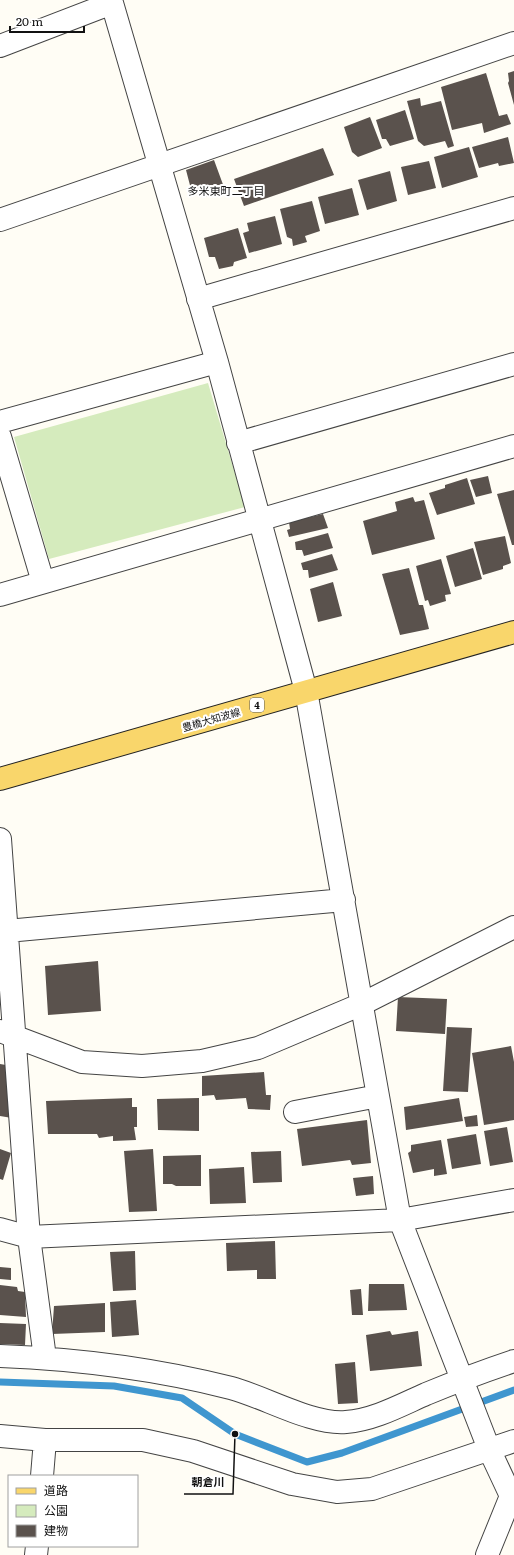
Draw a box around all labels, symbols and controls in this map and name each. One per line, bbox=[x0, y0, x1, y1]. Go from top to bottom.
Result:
scale bar bbox=[10, 8, 84, 34]
text: 20 m bbox=[16, 12, 43, 30]
district label: 多米東町二丁目 bbox=[188, 182, 265, 198]
road number: 4 bbox=[250, 698, 264, 712]
street label: 豊橋大知波線 bbox=[180, 704, 242, 734]
callout: 朝倉川 bbox=[184, 1471, 233, 1494]
text: 朝倉川 bbox=[192, 1473, 225, 1489]
legend bbox=[8, 1475, 138, 1547]
text: 道路 bbox=[44, 1481, 68, 1499]
text: 公園 bbox=[44, 1501, 68, 1519]
text: 建物 bbox=[44, 1521, 68, 1539]

